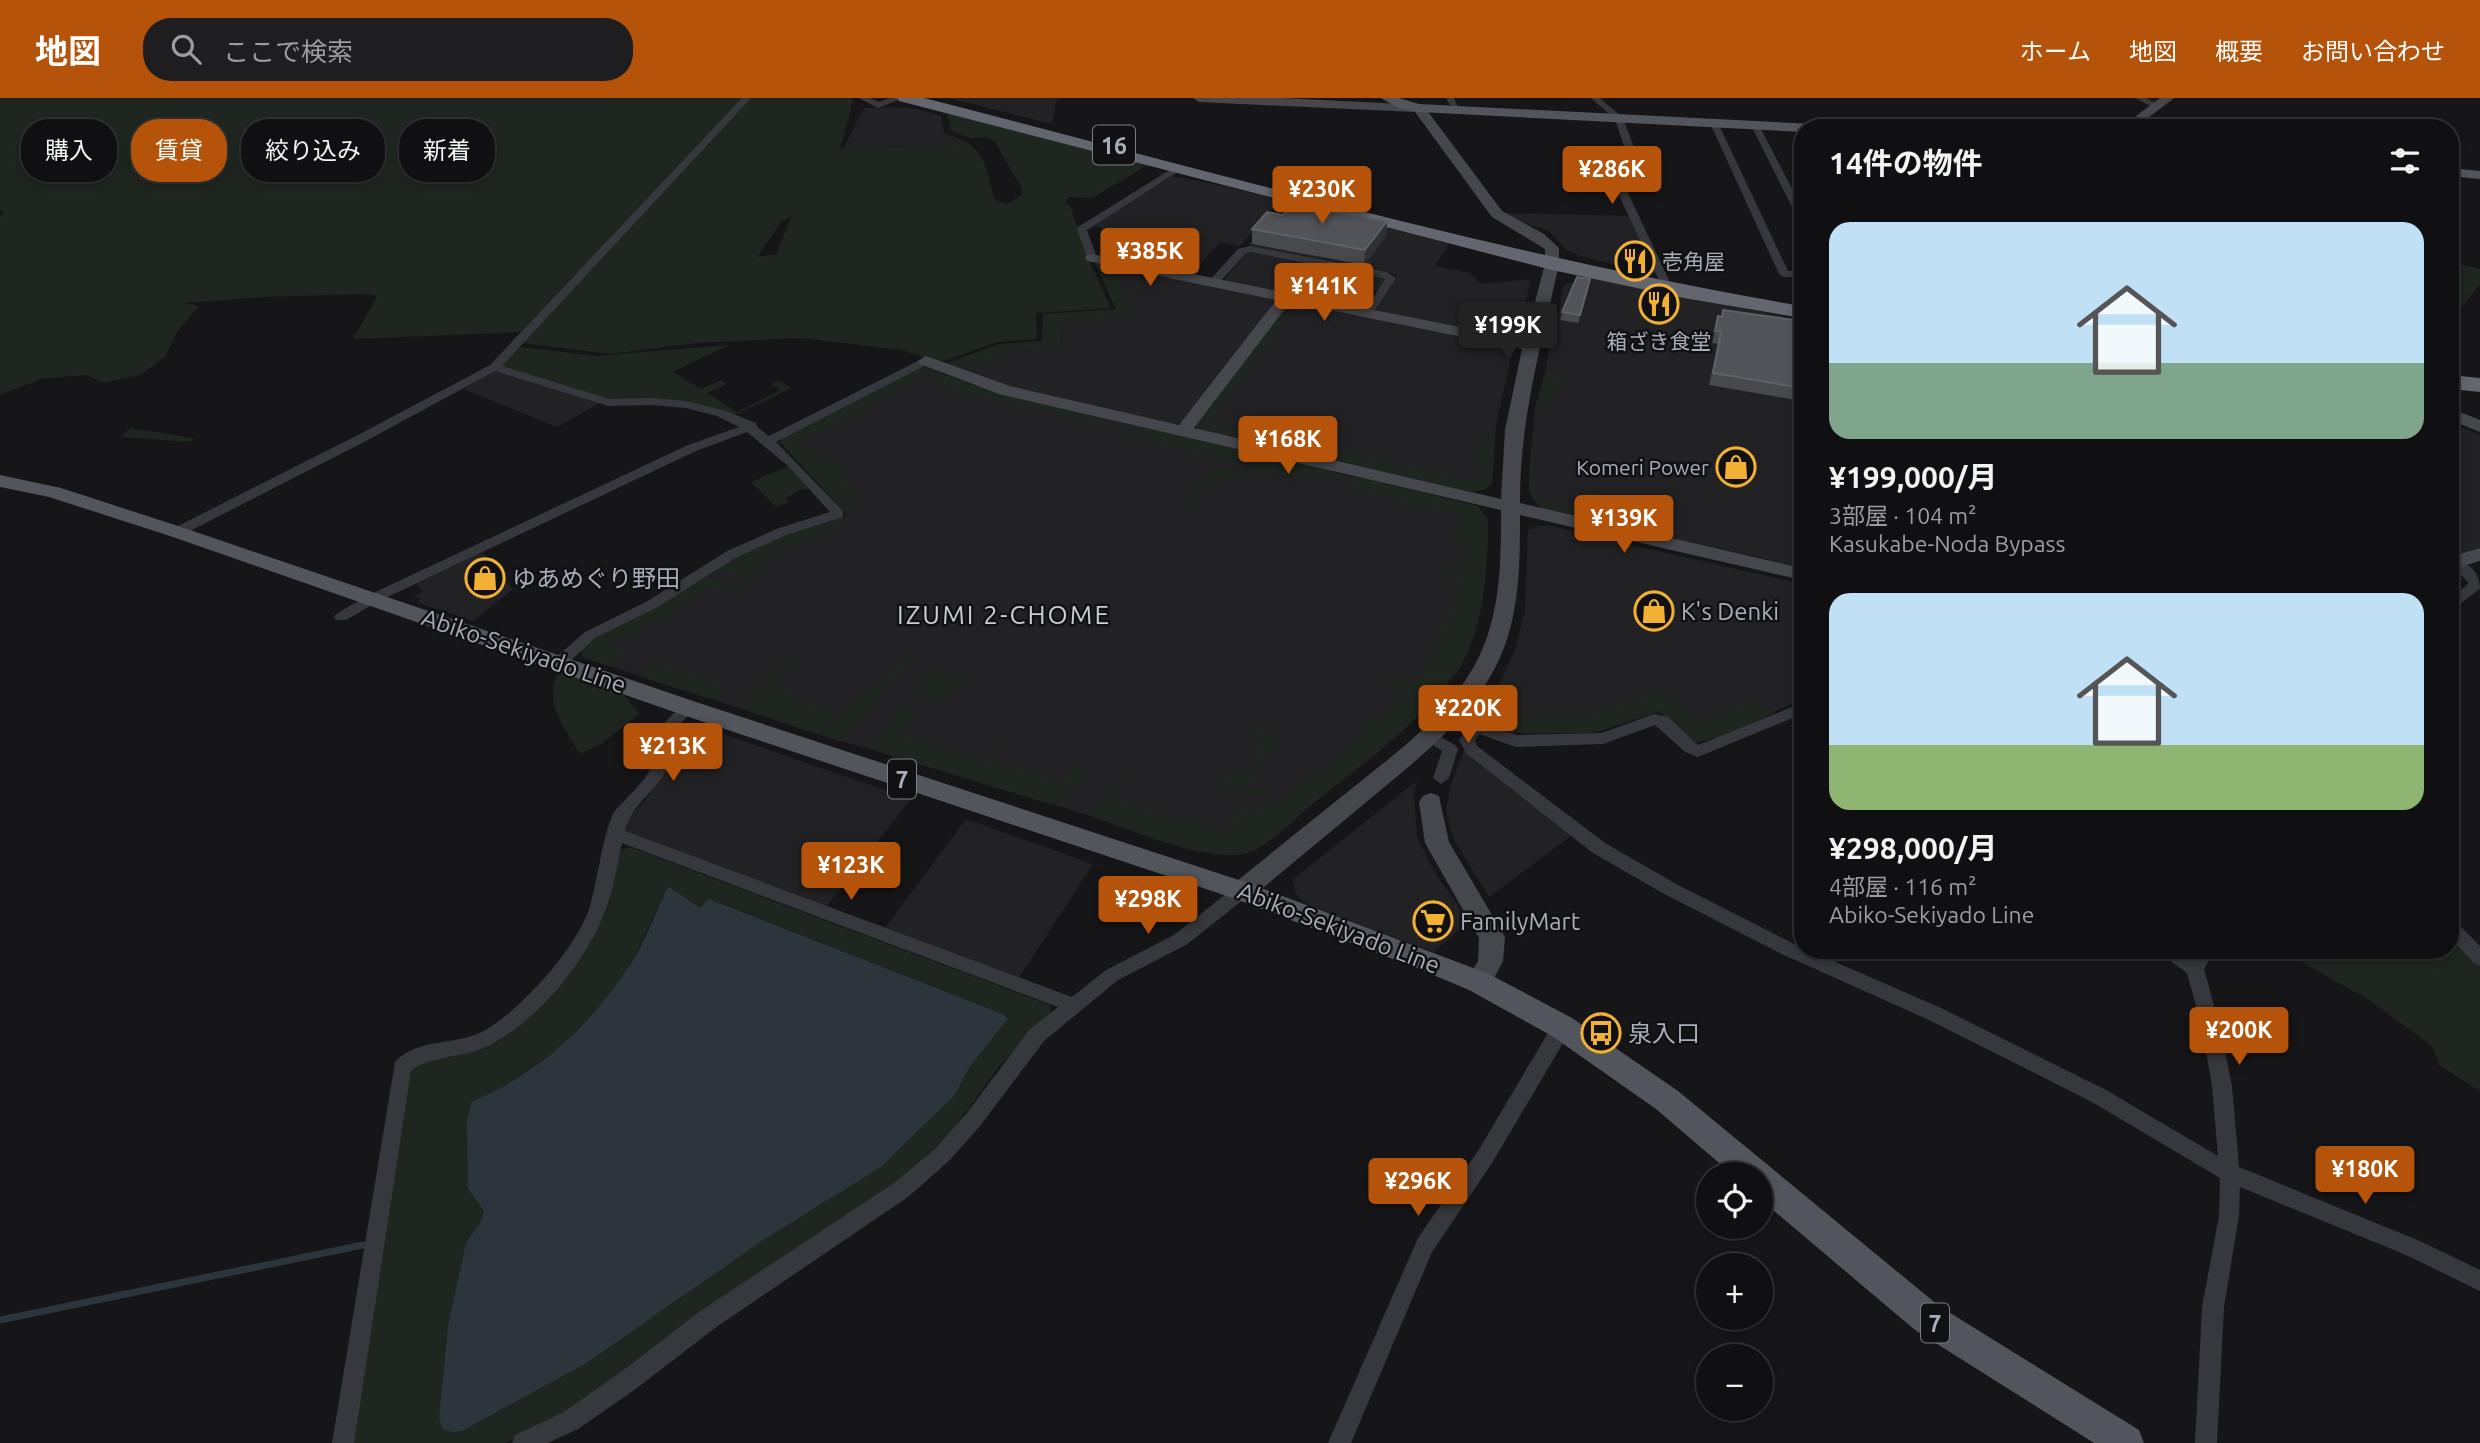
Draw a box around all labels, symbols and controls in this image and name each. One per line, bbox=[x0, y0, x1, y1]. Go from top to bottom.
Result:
search box bbox=[143, 18, 633, 81]
icon: search bbox=[167, 30, 205, 68]
text: 地図 bbox=[35, 32, 101, 69]
text: ここで検索 bbox=[223, 37, 353, 66]
text: ホーム bbox=[2020, 38, 2091, 65]
text: 地図 bbox=[2129, 38, 2177, 65]
text: 概要 bbox=[2215, 38, 2263, 65]
text: お問い合わせ bbox=[2301, 38, 2445, 65]
chip: 購入 bbox=[21, 119, 117, 182]
chip: 賃貸 bbox=[131, 119, 227, 182]
chip: 絞り込み bbox=[241, 119, 385, 182]
chip: 新着 bbox=[399, 119, 495, 182]
road number: 16 bbox=[1093, 126, 1135, 164]
icon: filters bbox=[2386, 142, 2424, 180]
pin: ¥286K bbox=[1563, 146, 1661, 206]
text: 14件の物件 bbox=[1829, 146, 1983, 180]
text: ¥286K bbox=[1578, 156, 1646, 181]
pin: ¥230K bbox=[1273, 166, 1371, 226]
text: ¥230K bbox=[1288, 176, 1356, 201]
pin: ¥385K bbox=[1101, 228, 1199, 288]
text: ¥385K bbox=[1116, 238, 1184, 263]
restaurant icon: 壱角屋 bbox=[1614, 240, 1656, 282]
place label: 壱角屋 bbox=[1662, 249, 1725, 273]
pin: ¥141K bbox=[1275, 264, 1373, 323]
icon: home bbox=[2064, 267, 2190, 393]
text: ¥141K bbox=[1290, 273, 1358, 298]
restaurant icon: 箱ざき食堂 bbox=[1638, 283, 1680, 325]
pin: ¥199K bbox=[1459, 302, 1557, 362]
text: ¥199K bbox=[1474, 312, 1542, 337]
place label: 箱ざき食堂 bbox=[1607, 329, 1712, 353]
pin: ¥168K bbox=[1239, 416, 1337, 476]
text: ¥168K bbox=[1254, 426, 1322, 451]
shop icon: Komeri Power bbox=[1715, 446, 1757, 488]
place label: Komeri Power bbox=[1576, 455, 1709, 479]
text: ¥199,000/月 bbox=[1829, 460, 1997, 494]
pin: ¥139K bbox=[1575, 496, 1673, 555]
text: 3部屋 · 104 m² bbox=[1829, 503, 1976, 528]
text: ¥139K bbox=[1590, 505, 1658, 530]
text: Kasukabe-Noda Bypass bbox=[1829, 531, 2065, 556]
shop icon: ゆあめぐり野田 bbox=[464, 557, 506, 599]
place label: ゆあめぐり野田 bbox=[512, 565, 680, 592]
shop icon: K's Denki bbox=[1633, 590, 1675, 632]
place label: K's Denki bbox=[1681, 598, 1779, 625]
district label: IZUMI 2-CHOME bbox=[897, 600, 1111, 629]
street label: Abiko-Sekiyado Line bbox=[418, 603, 630, 699]
icon: home bbox=[2064, 638, 2190, 764]
pin: ¥220K bbox=[1419, 686, 1517, 745]
text: ¥220K bbox=[1434, 695, 1502, 720]
pin: ¥213K bbox=[624, 724, 722, 783]
text: ¥213K bbox=[639, 733, 707, 758]
road number: 7 bbox=[888, 760, 916, 799]
text: ¥298,000/月 bbox=[1829, 831, 1997, 865]
pin: ¥123K bbox=[802, 842, 900, 902]
text: ¥123K bbox=[817, 852, 885, 877]
text: 4部屋 · 116 m² bbox=[1829, 874, 1976, 899]
pin: ¥298K bbox=[1099, 876, 1197, 936]
street label: Abiko-Sekiyado Line bbox=[1234, 877, 1444, 979]
text: ¥298K bbox=[1114, 886, 1182, 911]
supermarket icon: FamilyMart bbox=[1412, 900, 1454, 942]
text: Abiko-Sekiyado Line bbox=[1829, 902, 2034, 927]
place label: FamilyMart bbox=[1460, 908, 1581, 935]
pin: ¥200K bbox=[2190, 1007, 2288, 1067]
bus stop icon: 泉入口 bbox=[1580, 1012, 1622, 1054]
text: ¥200K bbox=[2205, 1017, 2273, 1042]
place label: 泉入口 bbox=[1628, 1020, 1700, 1047]
pin: ¥180K bbox=[2316, 1146, 2414, 1206]
text: ¥180K bbox=[2331, 1156, 2399, 1181]
pin: ¥296K bbox=[1369, 1158, 1467, 1218]
map controls bbox=[1696, 1162, 1773, 1421]
button: locate bbox=[1696, 1162, 1773, 1239]
text: ¥296K bbox=[1384, 1168, 1452, 1193]
button: + bbox=[1696, 1253, 1773, 1330]
road number: 7 bbox=[1921, 1304, 1949, 1342]
button: − bbox=[1696, 1344, 1773, 1421]

